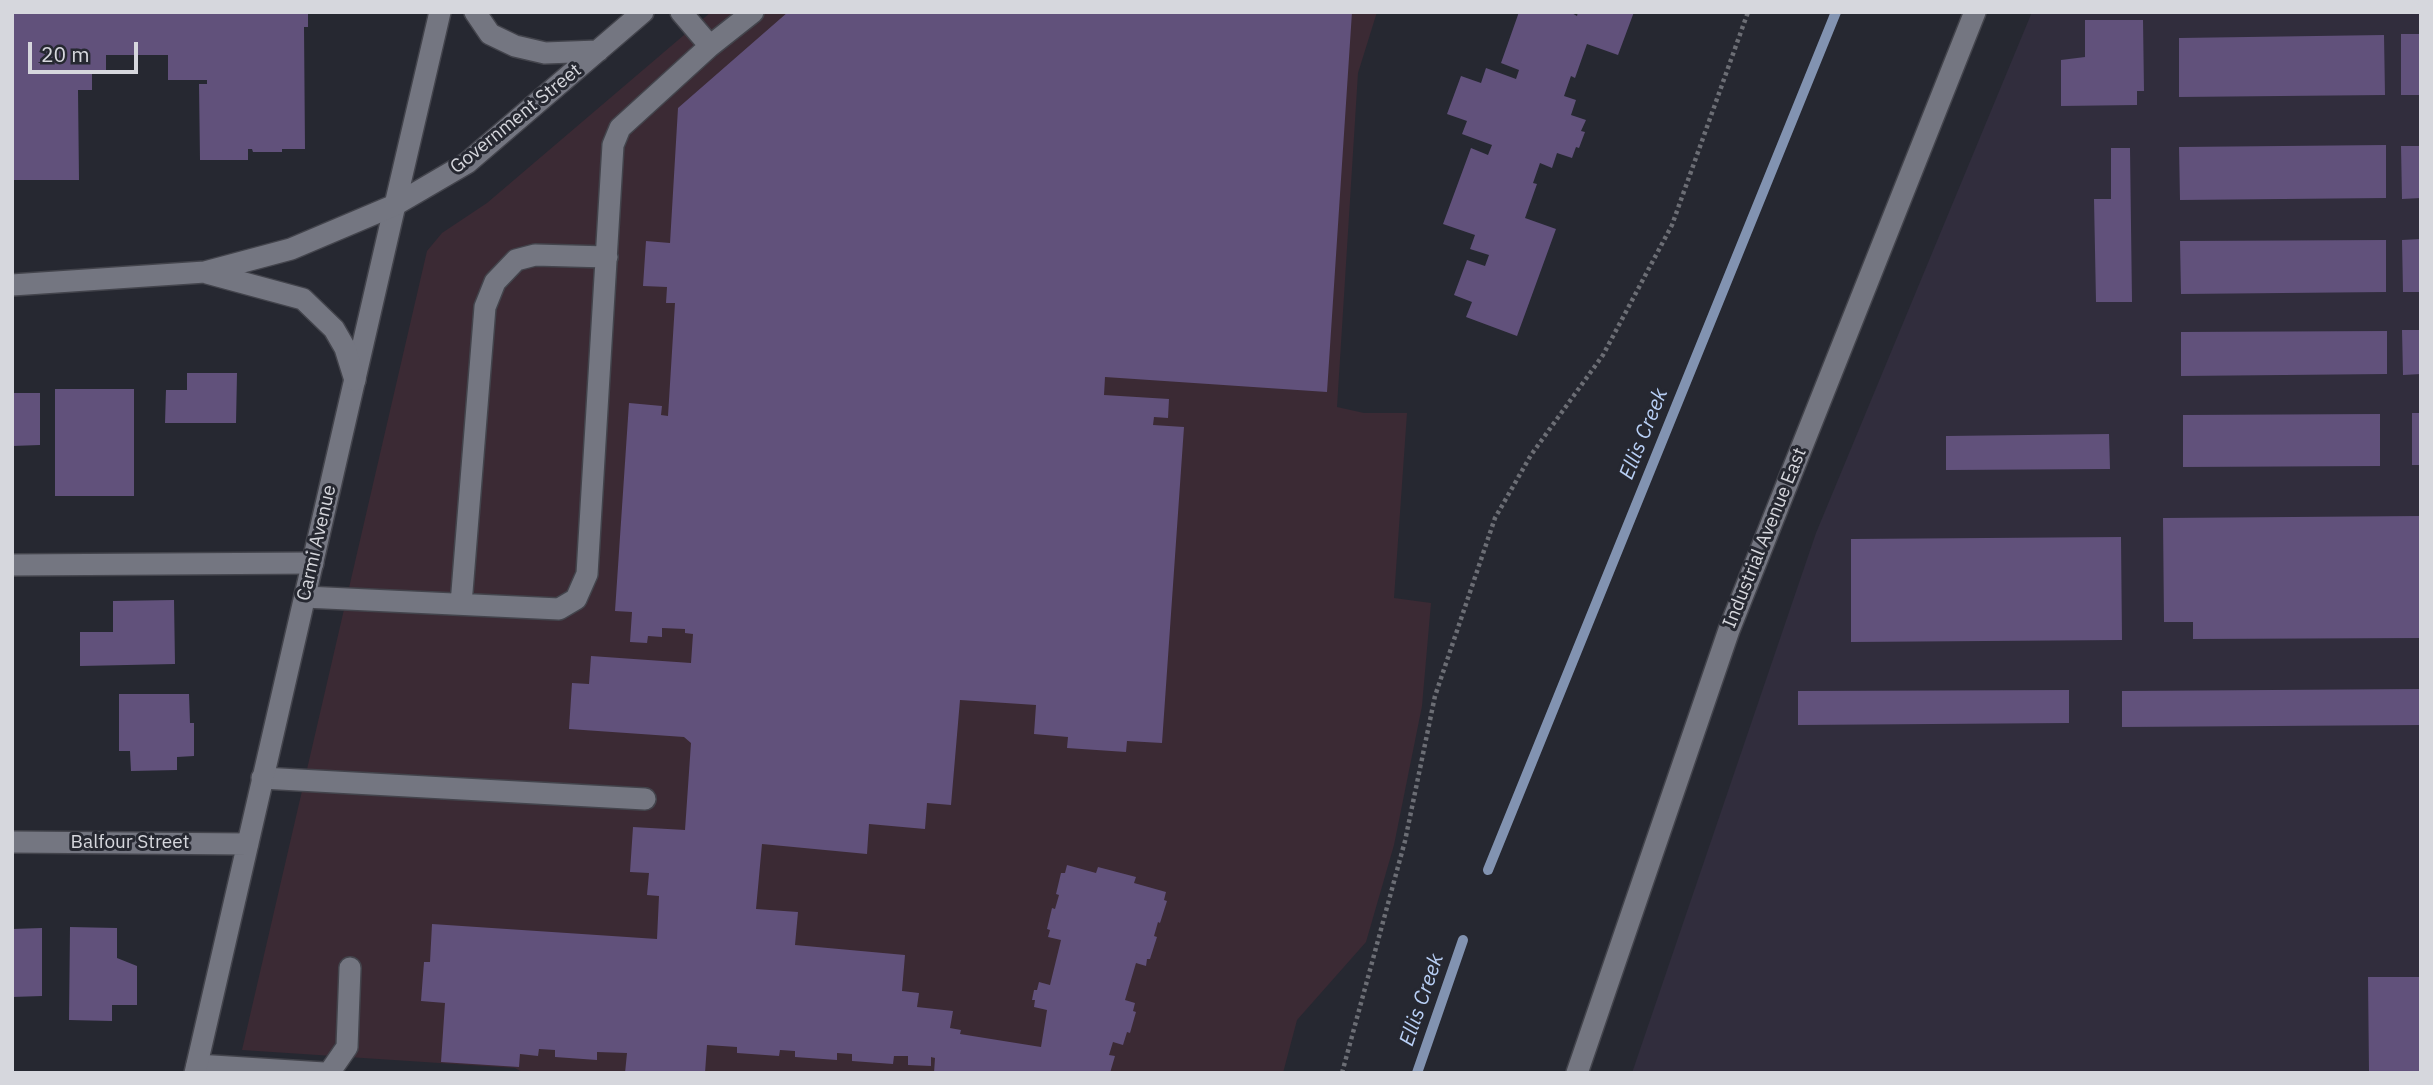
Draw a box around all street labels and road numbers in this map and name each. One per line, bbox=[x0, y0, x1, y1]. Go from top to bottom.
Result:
street label: Government Street bbox=[446, 59, 586, 179]
street label: Industrial Avenue East bbox=[1718, 445, 1812, 631]
street label: Carmi Avenue bbox=[293, 483, 341, 603]
street label: Balfour Street bbox=[71, 832, 189, 854]

